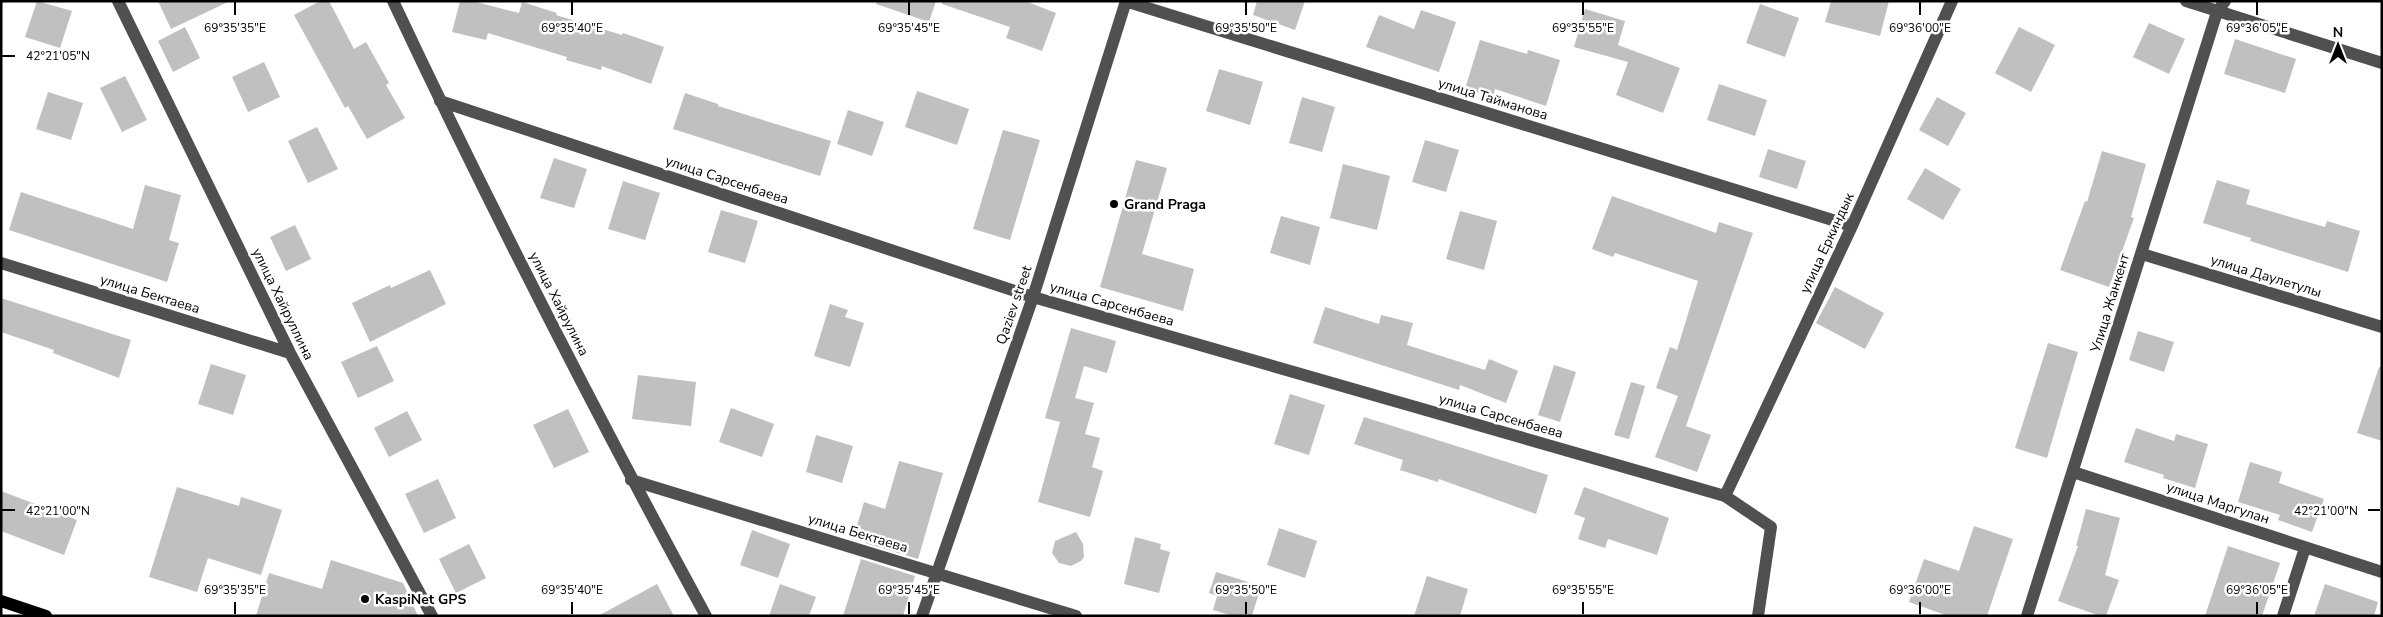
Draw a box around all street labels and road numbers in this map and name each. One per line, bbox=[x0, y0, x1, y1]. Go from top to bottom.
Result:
street label: улица Тайманова bbox=[1436, 73, 1550, 125]
street label: улица Сарсенбаева bbox=[663, 151, 791, 209]
street label: улица Еркиндык bbox=[1795, 189, 1859, 296]
street label: улица Хайруллина bbox=[248, 245, 318, 363]
street label: улица Хайрулина bbox=[525, 249, 593, 359]
street label: улица Даулетулы bbox=[2208, 250, 2324, 302]
street label: Улица Жанкент bbox=[2086, 251, 2134, 356]
street label: Qaziev street bbox=[992, 263, 1036, 347]
street label: улица Бектаева bbox=[98, 270, 202, 318]
street label: улица Сарсенбаева bbox=[1048, 277, 1176, 331]
street label: улица Сарсенбаева bbox=[1437, 389, 1565, 443]
street label: улица Маргулан bbox=[2164, 477, 2272, 529]
street label: улица Бектаева bbox=[806, 509, 910, 557]

